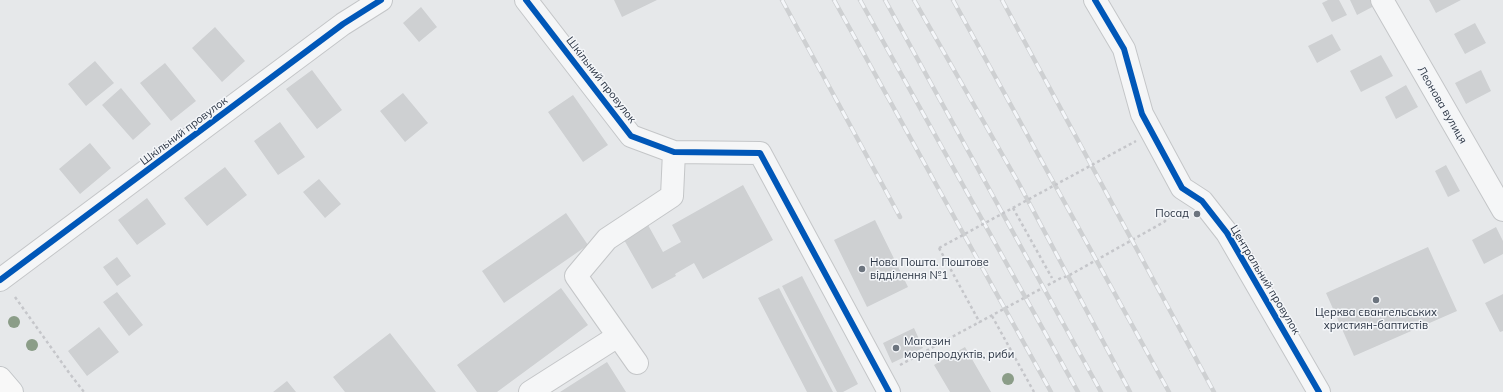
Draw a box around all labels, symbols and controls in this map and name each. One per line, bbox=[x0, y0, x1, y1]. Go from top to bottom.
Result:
street label: Шкільний провулок bbox=[563, 34, 639, 126]
street label: Леонова вулиця bbox=[1415, 64, 1469, 146]
street label: Шкільний провулок bbox=[138, 94, 230, 168]
place label: Посад bbox=[1155, 207, 1189, 221]
marker: Посад bbox=[1192, 209, 1202, 219]
street label: Центральний провулок bbox=[1227, 223, 1303, 337]
place label: Нова Пошта. Поштове відділення №1 bbox=[870, 256, 989, 282]
marker: Нова Пошта. Поштове відділення №1 bbox=[857, 264, 867, 274]
marker: Церква євангельських християн-баптистів bbox=[1371, 295, 1381, 305]
place label: Церква євангельських християн-баптистів bbox=[1315, 306, 1437, 332]
place label: Магазин морепродуктів, риби bbox=[904, 335, 1014, 361]
marker: Магазин морепродуктів, риби bbox=[891, 343, 901, 353]

